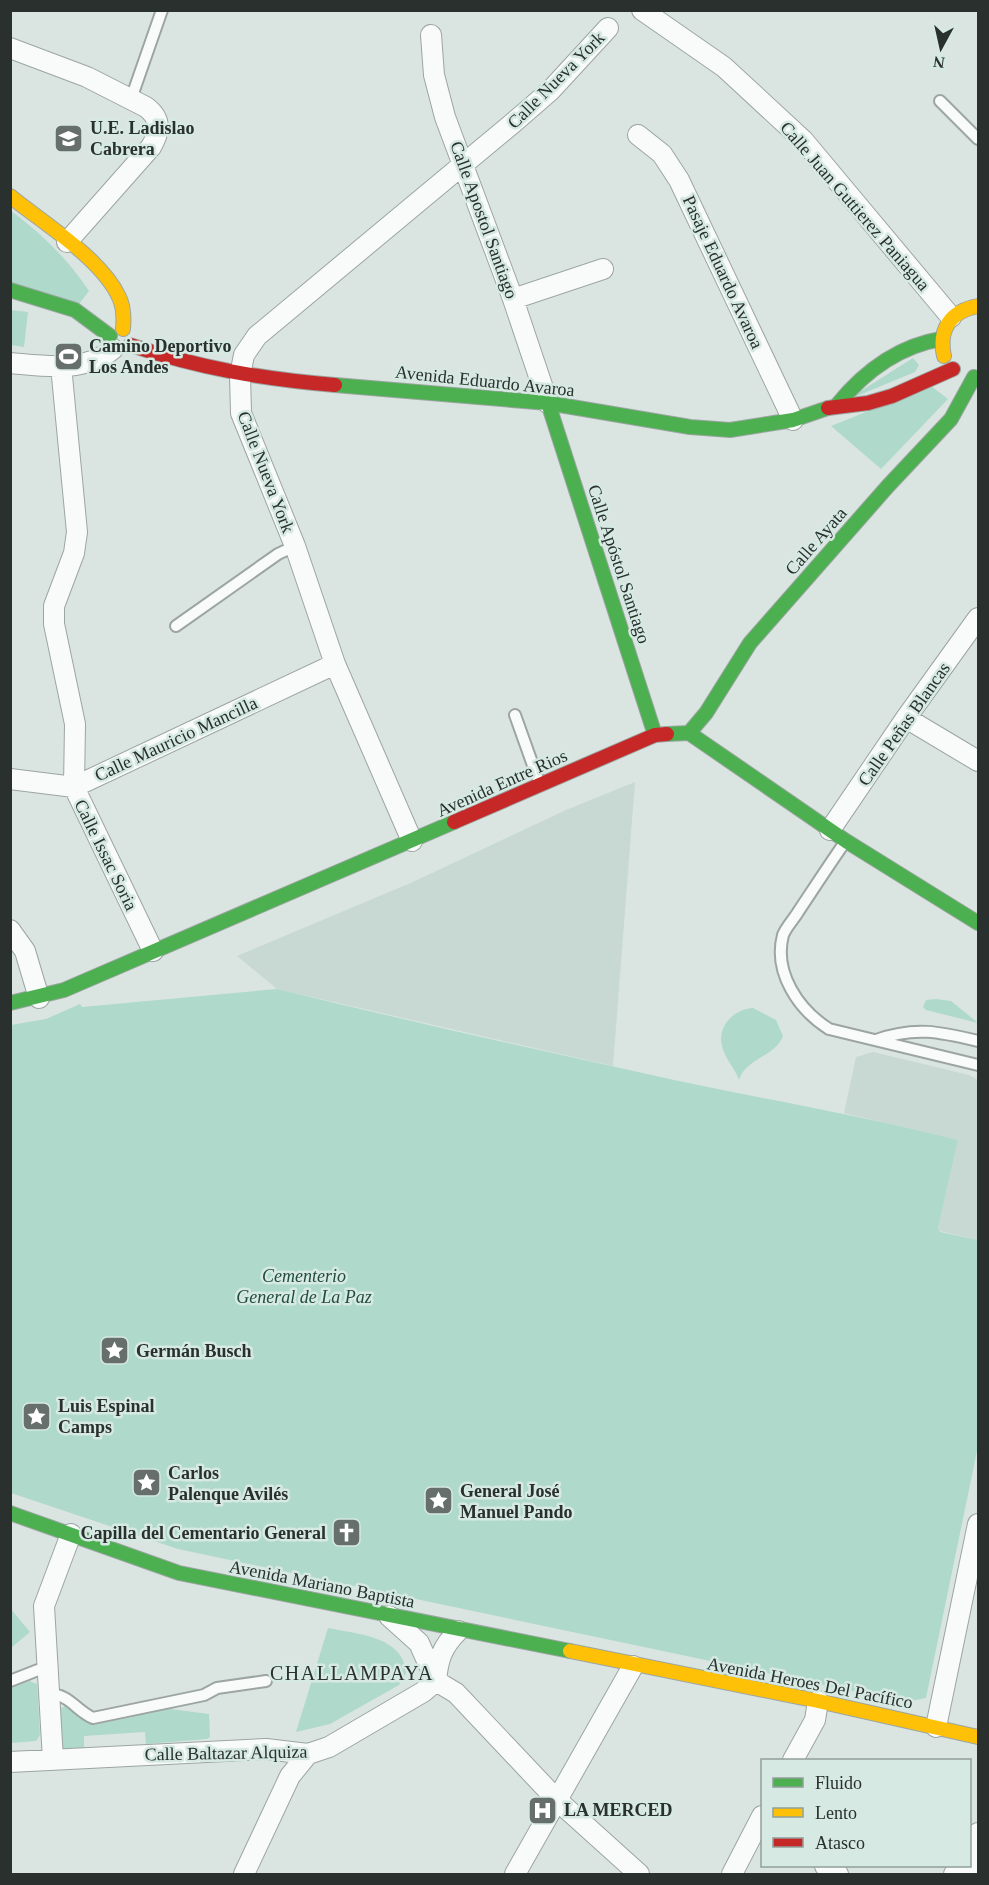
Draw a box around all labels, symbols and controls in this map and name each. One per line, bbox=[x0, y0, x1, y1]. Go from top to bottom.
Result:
north arrow bbox=[911, 18, 971, 78]
street label: Calle Nueva York bbox=[503, 27, 609, 133]
text: N bbox=[932, 53, 946, 72]
street label: Calle Juan Guttierez Paniagua bbox=[776, 117, 934, 295]
place label: U.E. Ladislao Cabrera bbox=[90, 118, 195, 159]
school or university icon: U.E. Ladislao Cabrera bbox=[53, 122, 85, 154]
street label: Calle Apostol Santiago bbox=[446, 139, 522, 301]
street label: Pasaje Eduardo Avaroa bbox=[679, 192, 767, 352]
place label: Camino Deportivo Los Andes bbox=[89, 336, 232, 377]
sports icon: Camino Deportivo Los Andes bbox=[52, 340, 84, 372]
street label: Avenida Eduardo Avaroa bbox=[394, 362, 576, 400]
street label: Calle Nueva York bbox=[234, 408, 298, 536]
street label: Calle Apóstol Santiago bbox=[584, 482, 654, 646]
street label: Calle Ayata bbox=[781, 503, 851, 579]
street label: Calle Peñas Blancas bbox=[854, 658, 954, 790]
street label: Calle Mauricio Mancilla bbox=[92, 693, 260, 785]
street label: Avenida Entre Rios bbox=[434, 745, 570, 821]
street label: Calle Issac Soria bbox=[70, 796, 142, 914]
park label: Cementerio General de La Paz bbox=[236, 1266, 372, 1307]
place icon: Germán Busch bbox=[99, 1335, 131, 1367]
place label: Germán Busch bbox=[136, 1341, 252, 1361]
place label: Luis Espinal Camps bbox=[58, 1396, 155, 1437]
place icon: Luis Espinal Camps bbox=[21, 1400, 53, 1432]
place label: Carlos Palenque Avilés bbox=[168, 1463, 288, 1504]
place icon: Carlos Palenque Avilés bbox=[131, 1467, 163, 1499]
place label: General José Manuel Pando bbox=[460, 1481, 573, 1522]
place icon: General José Manuel Pando bbox=[423, 1485, 455, 1517]
church icon: Capilla del Cementario General bbox=[331, 1517, 363, 1549]
place label: Capilla del Cementario General bbox=[81, 1523, 326, 1543]
street label: Avenida Mariano Baptista bbox=[228, 1556, 416, 1612]
street label: Avenida Heroes Del Pacífico bbox=[705, 1653, 915, 1713]
district label: CHALLAMPAYA bbox=[270, 1662, 434, 1684]
street label: Calle Baltazar Alquiza bbox=[144, 1742, 308, 1764]
legend bbox=[761, 1759, 971, 1867]
text: Fluido bbox=[815, 1773, 862, 1793]
hospital icon: LA MERCED bbox=[527, 1794, 559, 1826]
place label: LA MERCED bbox=[564, 1800, 673, 1820]
text: Lento bbox=[815, 1803, 857, 1823]
text: Atasco bbox=[815, 1833, 865, 1853]

